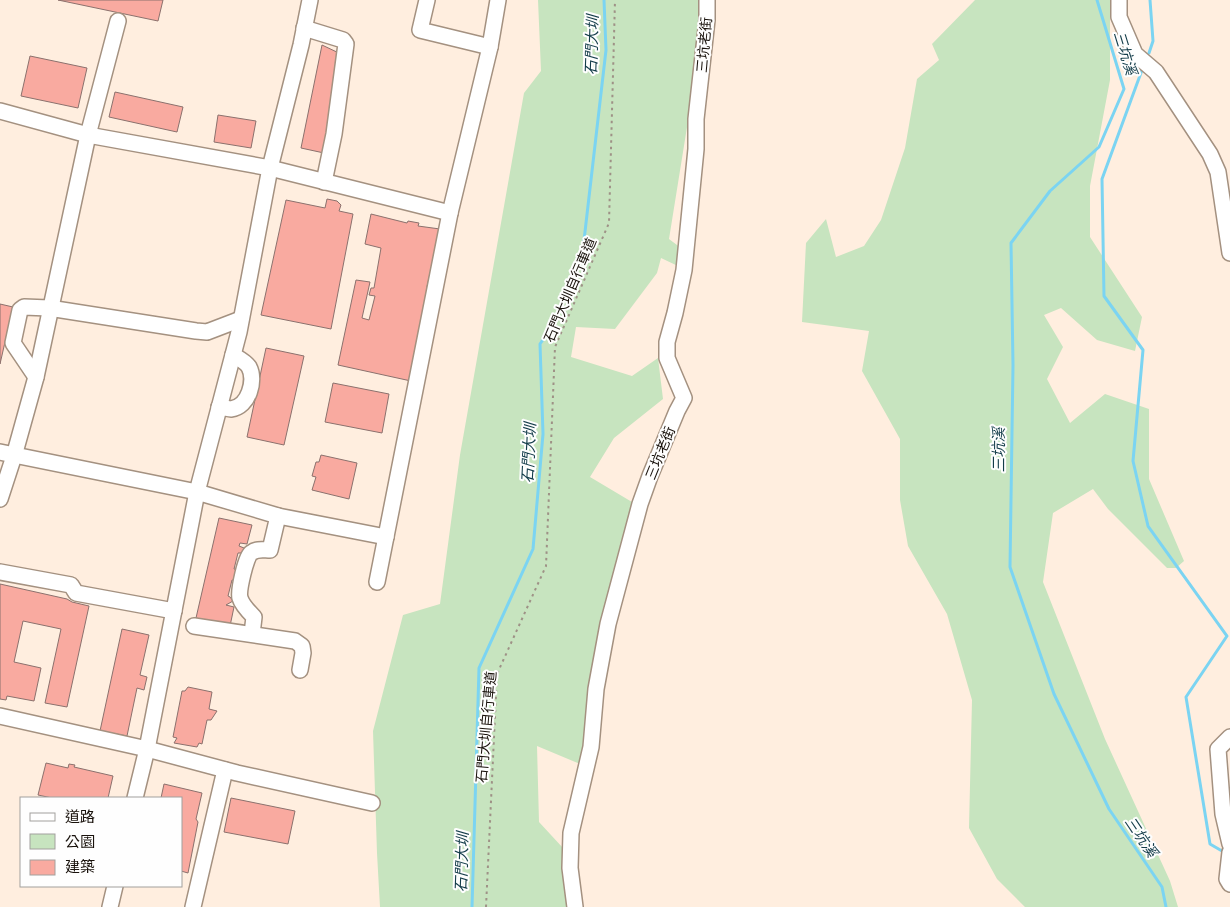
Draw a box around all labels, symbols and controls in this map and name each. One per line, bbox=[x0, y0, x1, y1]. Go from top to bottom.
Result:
water label: 石門大圳 bbox=[580, 13, 603, 75]
street label: 三坑老街 bbox=[693, 16, 715, 74]
water label: 三坑溪 bbox=[1109, 28, 1143, 79]
street label: 石門大圳自行車道 bbox=[540, 235, 600, 345]
water label: 石門大圳 bbox=[516, 420, 541, 483]
street label: 三坑老街 bbox=[641, 424, 679, 482]
water label: 三坑溪 bbox=[988, 426, 1009, 473]
street label: 石門大圳自行車道 bbox=[472, 670, 500, 784]
legend bbox=[20, 797, 182, 887]
text: 道路 bbox=[65, 806, 95, 827]
water label: 三坑溪 bbox=[1120, 812, 1164, 863]
water label: 石門大圳 bbox=[450, 830, 473, 892]
text: 公園 bbox=[65, 831, 95, 852]
text: 建築 bbox=[65, 856, 95, 877]

